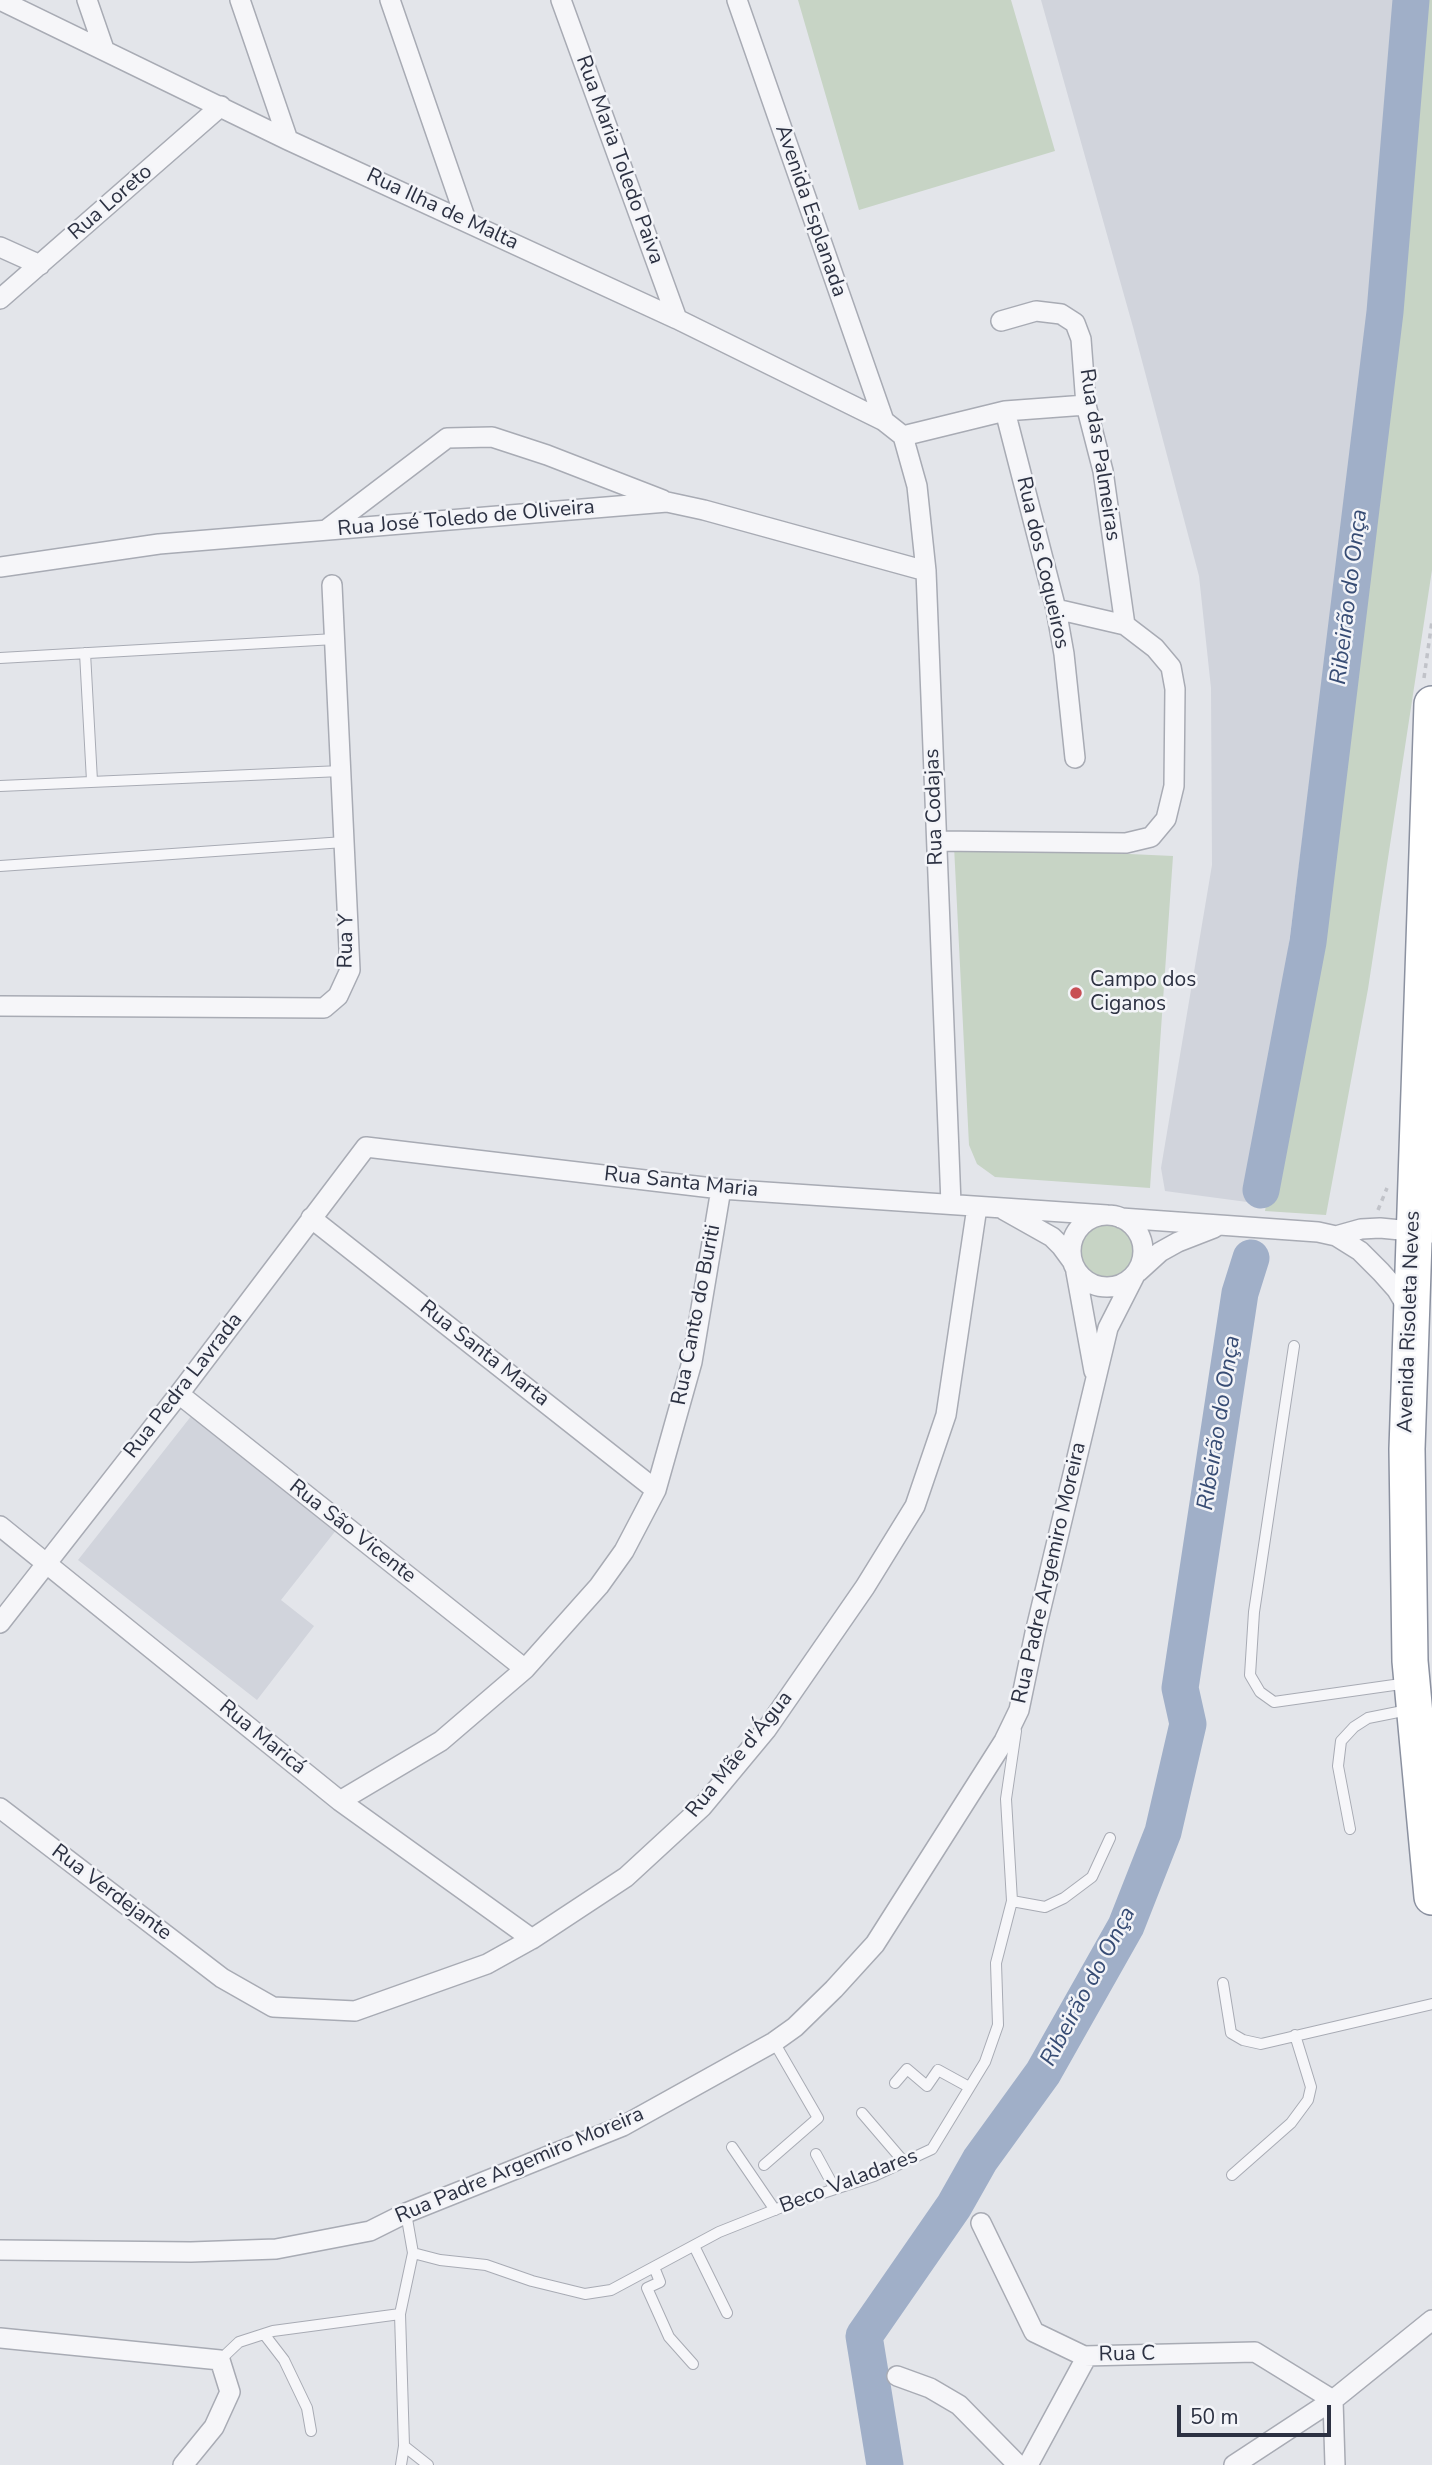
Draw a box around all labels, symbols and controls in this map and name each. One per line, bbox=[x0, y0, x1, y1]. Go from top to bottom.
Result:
street label: Rua Maria Toledo Paiva bbox=[570, 52, 668, 268]
street label: Avenida Esplanada bbox=[769, 122, 851, 300]
street label: Rua Loreto bbox=[64, 160, 158, 246]
street label: Rua Ilha de Malta bbox=[362, 164, 522, 256]
street label: Rua das Palmeiras bbox=[1073, 367, 1125, 543]
street label: Rua dos Coqueiros bbox=[1010, 474, 1074, 652]
street label: Rua José Toledo de Oliveira bbox=[336, 495, 596, 543]
water label: Ribeirão do Onça bbox=[1326, 508, 1374, 686]
street label: Rua Codajas bbox=[920, 748, 950, 866]
street label: Rua Y bbox=[334, 913, 360, 969]
place label: Campo dos Ciganos bbox=[1090, 968, 1196, 1018]
marker: Campo dos Ciganos bbox=[1068, 985, 1084, 1001]
street label: Rua Santa Maria bbox=[603, 1162, 759, 1204]
street label: Avenida Risoleta Neves bbox=[1394, 1210, 1426, 1434]
street label: Rua Canto do Buriti bbox=[667, 1223, 727, 1407]
street label: Rua Santa Marta bbox=[414, 1295, 554, 1413]
street label: Rua Pedra Lavrada bbox=[119, 1308, 249, 1464]
water label: Ribeirão do Onça bbox=[1193, 1334, 1247, 1512]
street label: Rua Padre Argemiro Moreira bbox=[1008, 1440, 1092, 1706]
street label: Rua São Vicente bbox=[284, 1475, 420, 1589]
street label: Rua Mãe d'Água bbox=[681, 1687, 799, 1823]
street label: Rua Maricá bbox=[213, 1695, 311, 1781]
street label: Rua Verdejante bbox=[46, 1840, 176, 1946]
water label: Ribeirão do Onça bbox=[1035, 1903, 1143, 2071]
street label: Rua Padre Argemiro Moreira bbox=[392, 2102, 648, 2230]
street label: Beco Valadares bbox=[776, 2144, 922, 2220]
street label: Rua C bbox=[1099, 2342, 1155, 2368]
scale bar bbox=[1180, 2392, 1334, 2436]
text: 50 m bbox=[1190, 2403, 1239, 2431]

